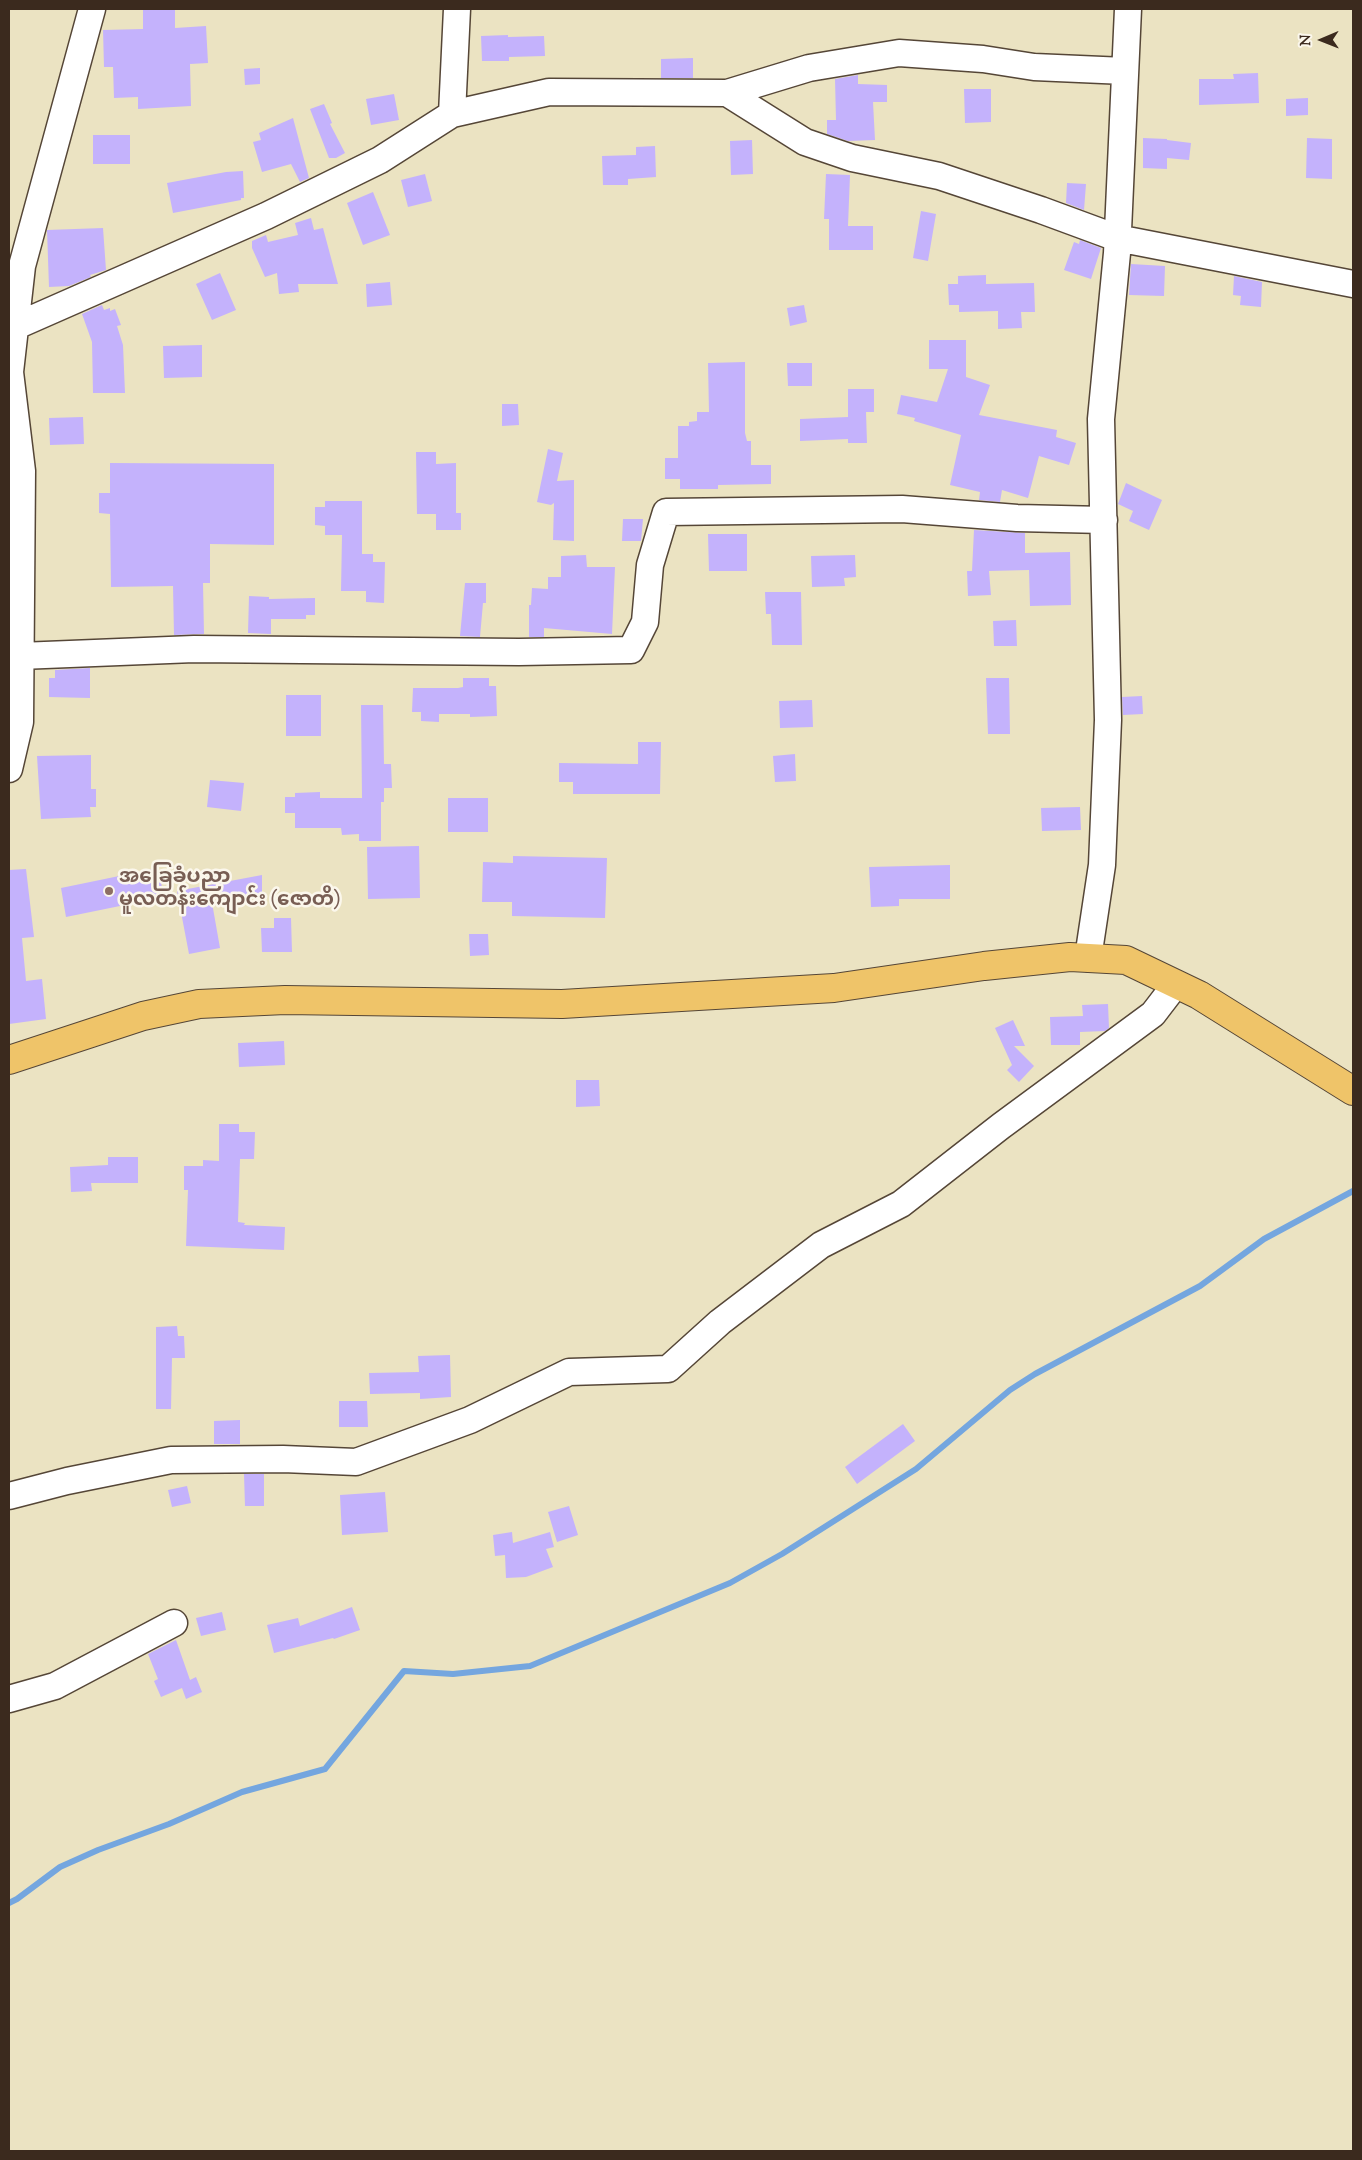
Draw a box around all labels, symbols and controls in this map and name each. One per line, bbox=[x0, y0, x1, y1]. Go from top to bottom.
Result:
north arrow bbox=[1297, 15, 1347, 65]
text: N bbox=[1297, 34, 1317, 46]
place label: အခြေခံပညာ မူလတန်းကျောင်း (ဇောတိ) bbox=[119, 867, 341, 914]
marker: အခြေခံပညာ မူလတန်းကျောင်း (ဇောတိ) bbox=[103, 885, 115, 897]

